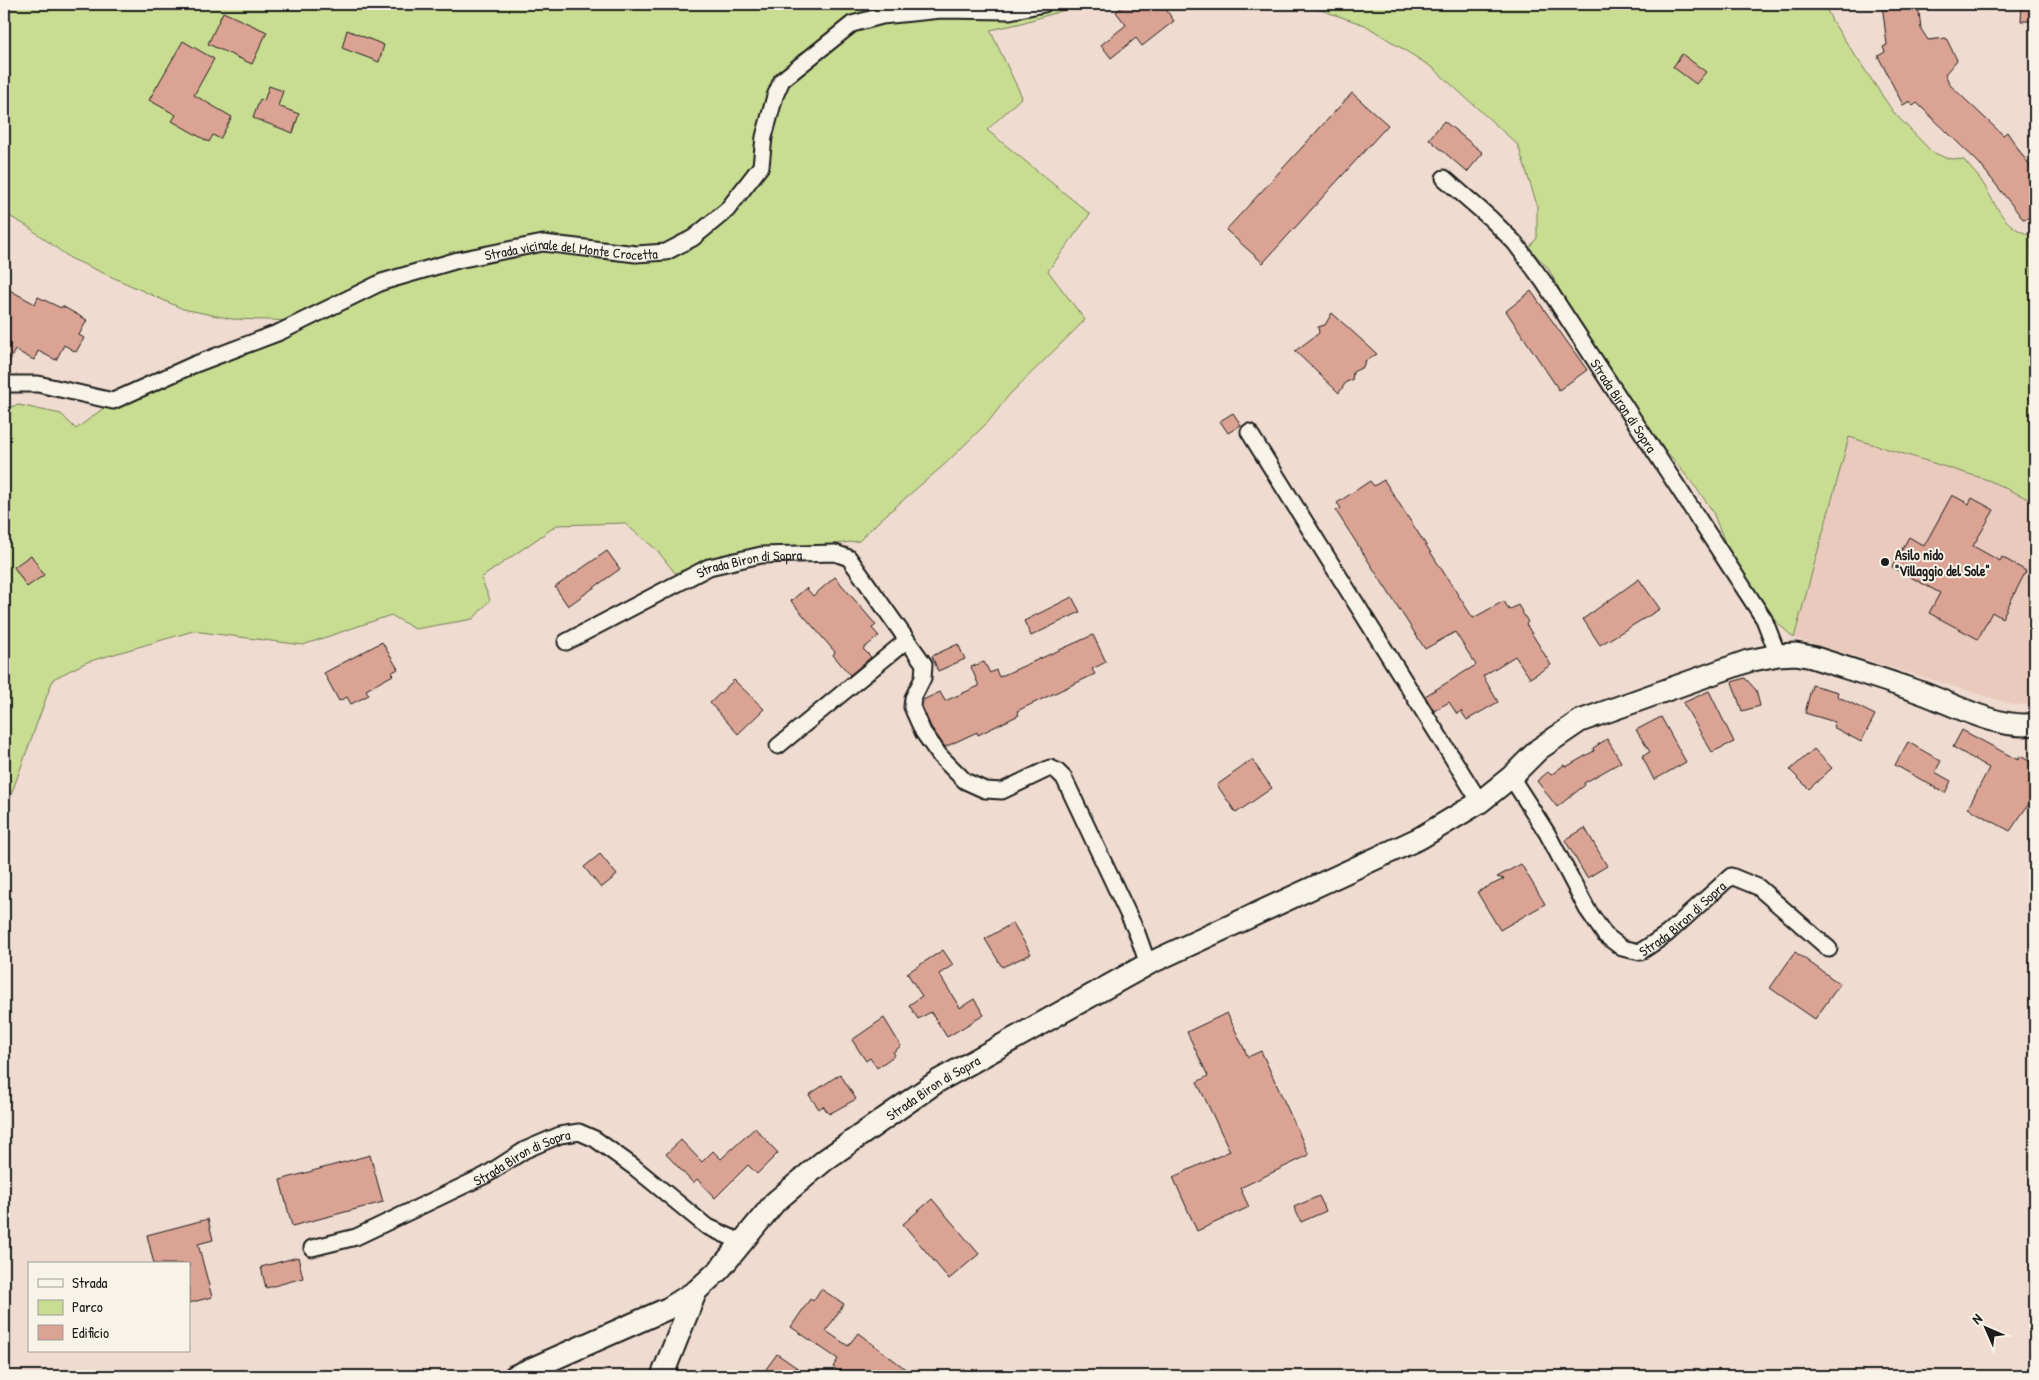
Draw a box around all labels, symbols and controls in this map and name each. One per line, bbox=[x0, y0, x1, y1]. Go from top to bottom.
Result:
street label: Strada vicinale del Monte Crocetta bbox=[483, 234, 659, 264]
street label: Strada Biron di Sopra bbox=[1587, 355, 1662, 456]
street label: Strada Biron di Sopra bbox=[693, 544, 803, 582]
place label: Asilo nido "Villaggio del Sole" bbox=[1895, 545, 1990, 582]
marker: Asilo nido "Villaggio del Sole" bbox=[1879, 556, 1891, 568]
street label: Strada Biron di Sopra bbox=[1635, 876, 1730, 960]
street label: Strada Biron di Sopra bbox=[882, 1050, 984, 1124]
street label: Strada Biron di Sopra bbox=[470, 1124, 572, 1189]
legend bbox=[28, 1262, 190, 1352]
text: Strada bbox=[72, 1272, 108, 1293]
text: Parco bbox=[72, 1296, 103, 1317]
north arrow bbox=[1962, 1302, 2012, 1352]
text: N bbox=[1967, 1309, 1986, 1328]
text: Edificio bbox=[72, 1322, 109, 1343]

